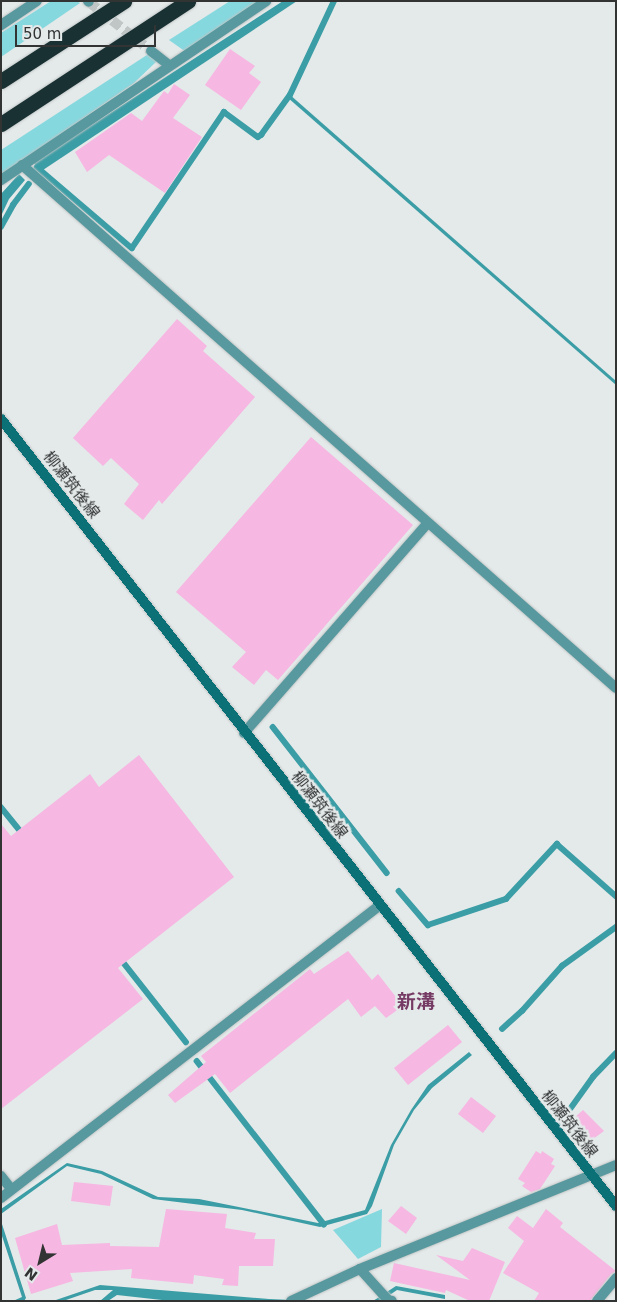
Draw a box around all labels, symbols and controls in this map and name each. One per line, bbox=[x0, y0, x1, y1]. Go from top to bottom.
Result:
scale bar bbox=[18, 15, 159, 47]
text: 50 m bbox=[23, 25, 61, 43]
street label: 柳瀬筑後線 bbox=[39, 448, 103, 522]
street label: 柳瀬筑後線 bbox=[287, 768, 351, 842]
district label: 新溝 bbox=[397, 991, 435, 1013]
street label: 柳瀬筑後線 bbox=[537, 1087, 601, 1161]
north arrow bbox=[15, 1237, 65, 1287]
text: N bbox=[22, 1264, 41, 1284]

